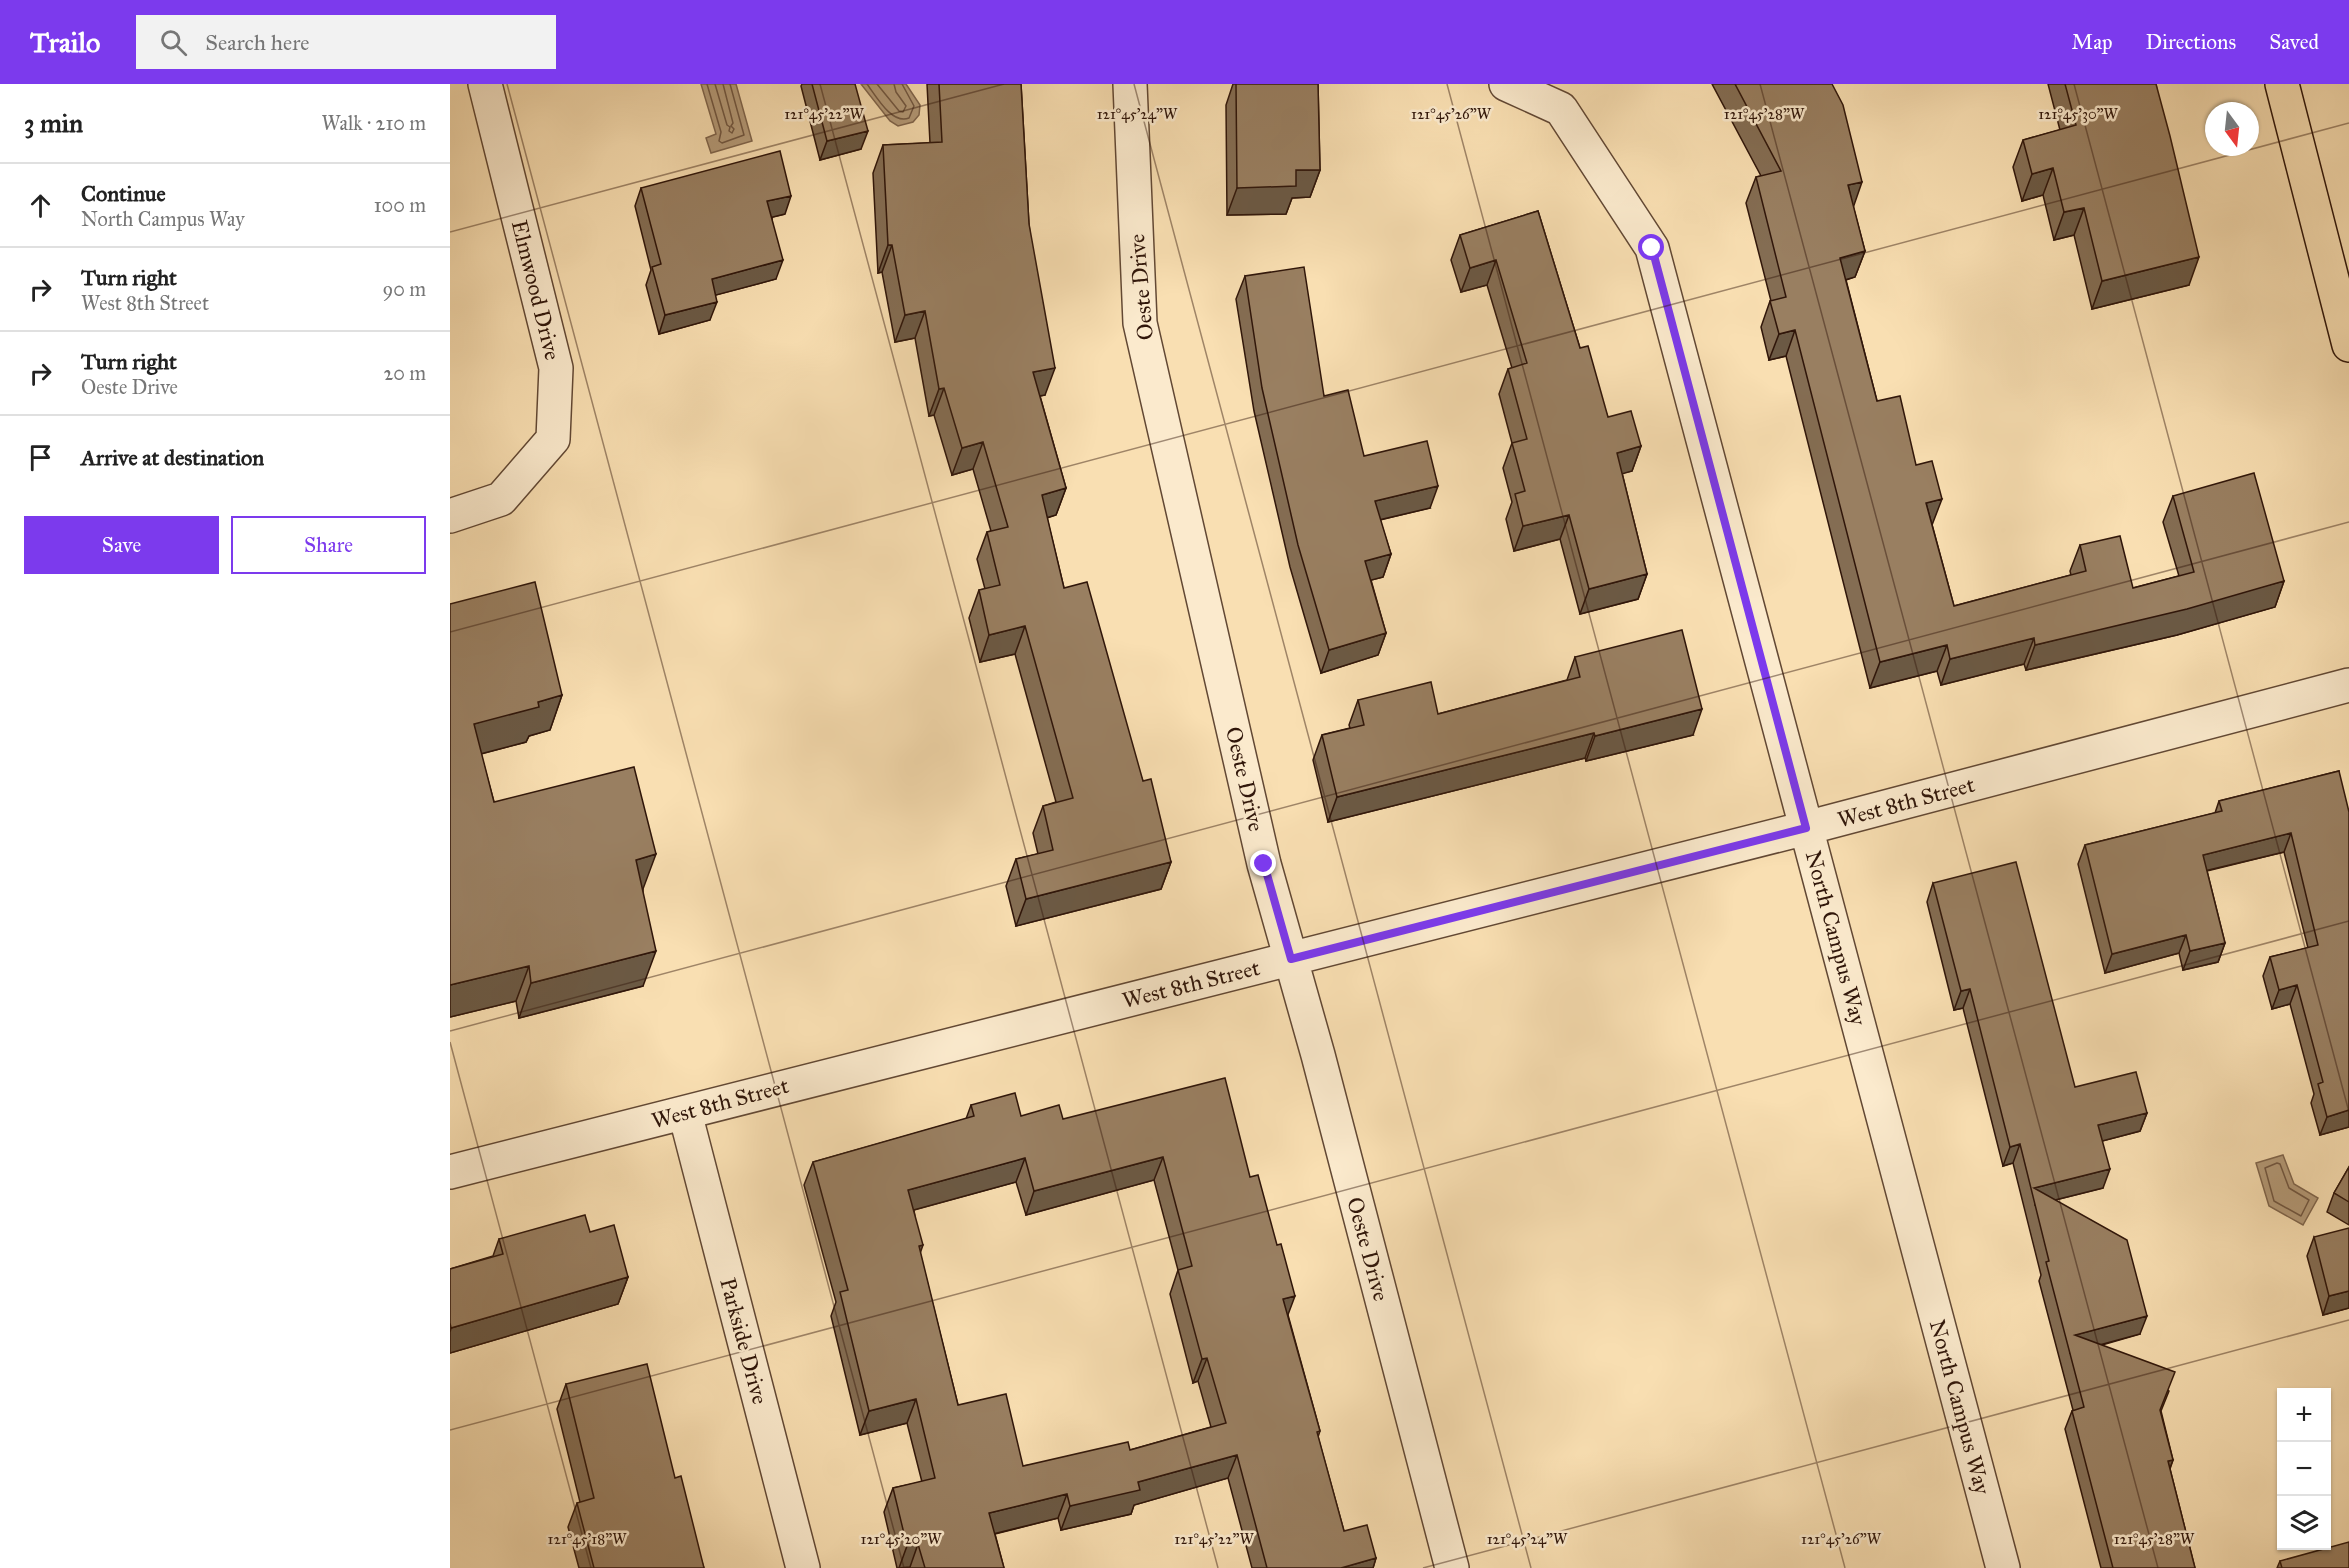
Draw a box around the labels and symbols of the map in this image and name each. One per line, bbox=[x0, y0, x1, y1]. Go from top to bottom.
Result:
north arrow bbox=[2205, 102, 2259, 156]
text: 121°45'22"W bbox=[784, 105, 865, 123]
text: 121°45'24"W bbox=[1097, 105, 1178, 123]
text: 121°45'26"W bbox=[1411, 105, 1492, 123]
text: 121°45'28"W bbox=[1724, 105, 1805, 123]
text: 121°45'30"W bbox=[2038, 105, 2119, 123]
street label: Elmwood Drive bbox=[506, 217, 566, 363]
street label: Oeste Drive bbox=[1123, 233, 1159, 341]
route start bbox=[1638, 234, 1664, 260]
street label: Oeste Drive bbox=[1220, 724, 1270, 834]
street label: West 8th Street bbox=[1834, 771, 1978, 833]
street label: North Campus Way bbox=[1800, 848, 1872, 1029]
route end bbox=[1250, 850, 1276, 876]
street label: West 8th Street bbox=[1119, 954, 1263, 1014]
street label: West 8th Street bbox=[648, 1072, 792, 1134]
street label: Oeste Drive bbox=[1341, 1194, 1395, 1304]
street label: Parkside Drive bbox=[714, 1275, 774, 1407]
street label: North Campus Way bbox=[1924, 1317, 1996, 1498]
text: 121°45'18"W bbox=[548, 1530, 627, 1548]
text: 121°45'20"W bbox=[860, 1530, 942, 1548]
text: 121°45'22"W bbox=[1174, 1530, 1255, 1548]
text: 121°45'24"W bbox=[1487, 1530, 1568, 1548]
text: 121°45'26"W bbox=[1801, 1530, 1882, 1548]
text: 121°45'28"W bbox=[2114, 1530, 2195, 1548]

